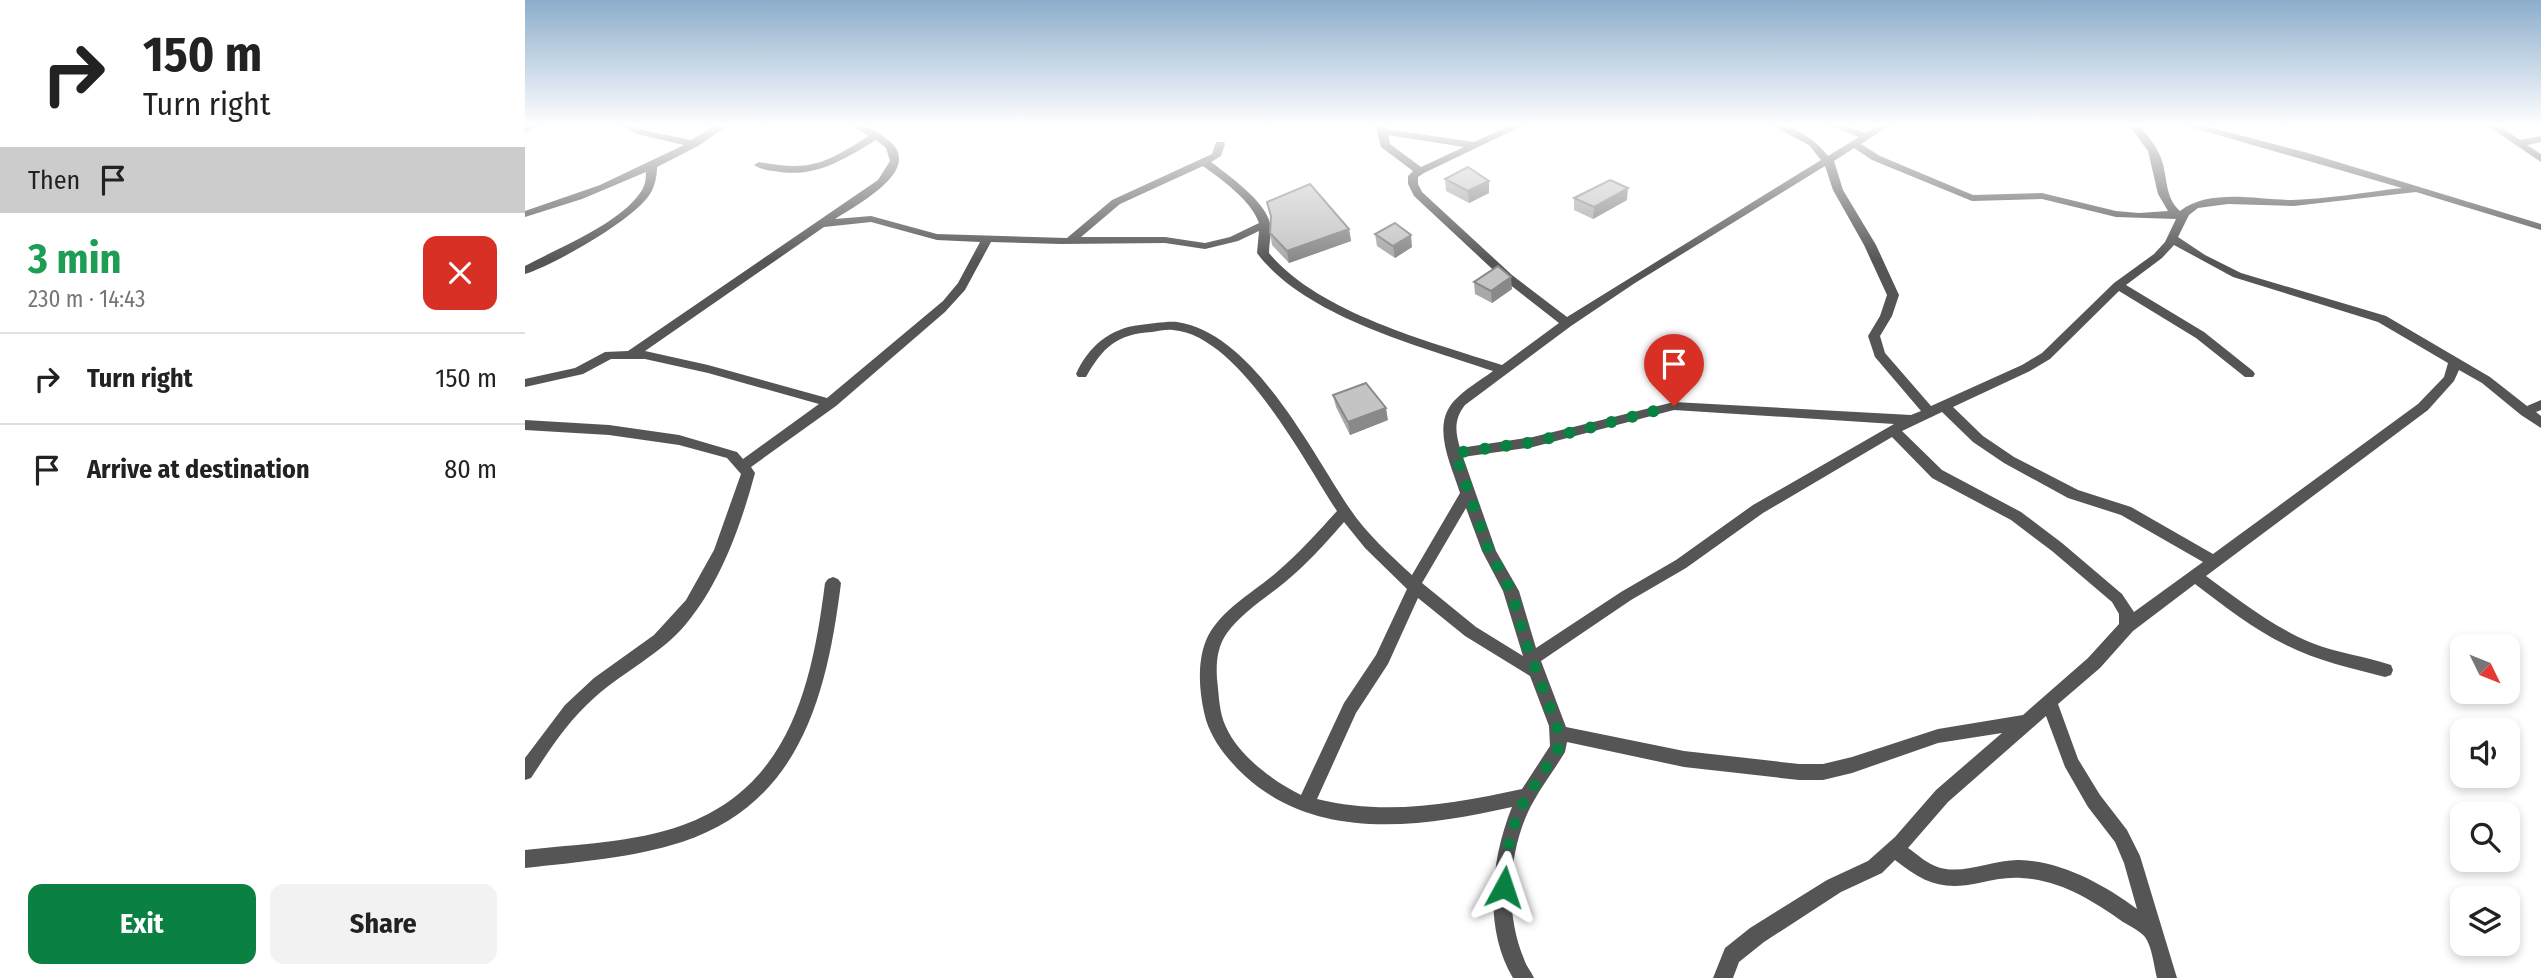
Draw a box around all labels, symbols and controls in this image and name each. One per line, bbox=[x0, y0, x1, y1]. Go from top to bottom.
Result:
text: 150 m bbox=[143, 25, 262, 84]
icon: right bbox=[28, 28, 119, 119]
text: Turn right bbox=[143, 85, 270, 123]
icon: arrive bbox=[94, 161, 132, 199]
text: Then bbox=[28, 165, 80, 196]
text: 3 min bbox=[28, 234, 122, 284]
button: close bbox=[423, 236, 497, 310]
text: 230 m · 14:43 bbox=[28, 285, 145, 313]
pin bbox=[1644, 334, 1704, 406]
icon: arrive bbox=[1655, 345, 1693, 383]
icon: right bbox=[28, 360, 66, 398]
text: Turn right bbox=[87, 363, 193, 394]
text: 150 m bbox=[435, 363, 497, 394]
icon: arrive bbox=[28, 451, 66, 489]
text: Arrive at destination bbox=[87, 454, 310, 485]
text: 80 m bbox=[444, 454, 497, 485]
north arrow bbox=[2450, 634, 2520, 704]
map controls bbox=[2450, 634, 2520, 956]
button: sound bbox=[2450, 718, 2520, 788]
button: search bbox=[2450, 802, 2520, 872]
position arrow bbox=[1467, 850, 1541, 924]
button: Exit bbox=[28, 884, 256, 964]
button: Share bbox=[270, 884, 497, 964]
button: layers bbox=[2450, 886, 2520, 956]

